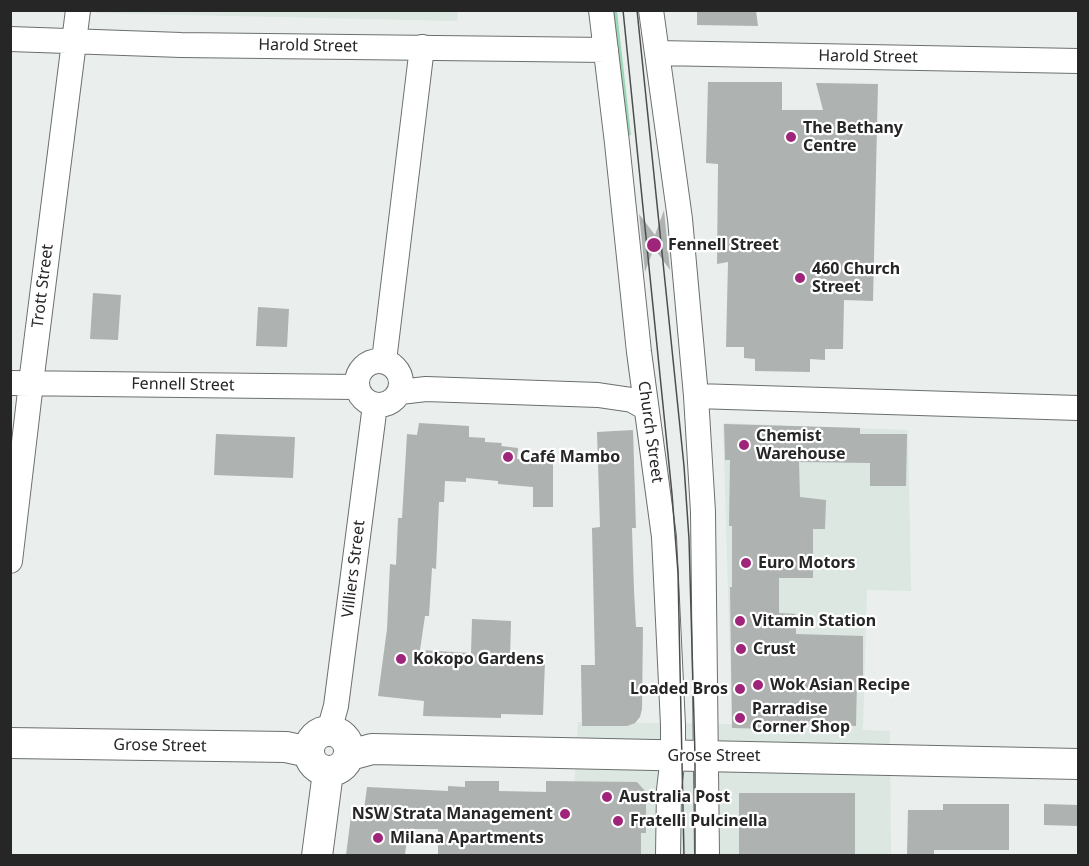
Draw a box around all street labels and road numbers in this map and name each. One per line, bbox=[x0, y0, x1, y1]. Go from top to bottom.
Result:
street label: Harold Street bbox=[258, 36, 358, 56]
street label: Harold Street bbox=[818, 47, 918, 67]
street label: Trott Street bbox=[28, 243, 58, 329]
street label: Fennell Street bbox=[131, 375, 235, 395]
street label: Church Street bbox=[633, 380, 667, 484]
street label: Villiers Street bbox=[338, 519, 370, 619]
street label: Grose Street bbox=[113, 736, 207, 756]
street label: Grose Street bbox=[667, 746, 761, 766]

